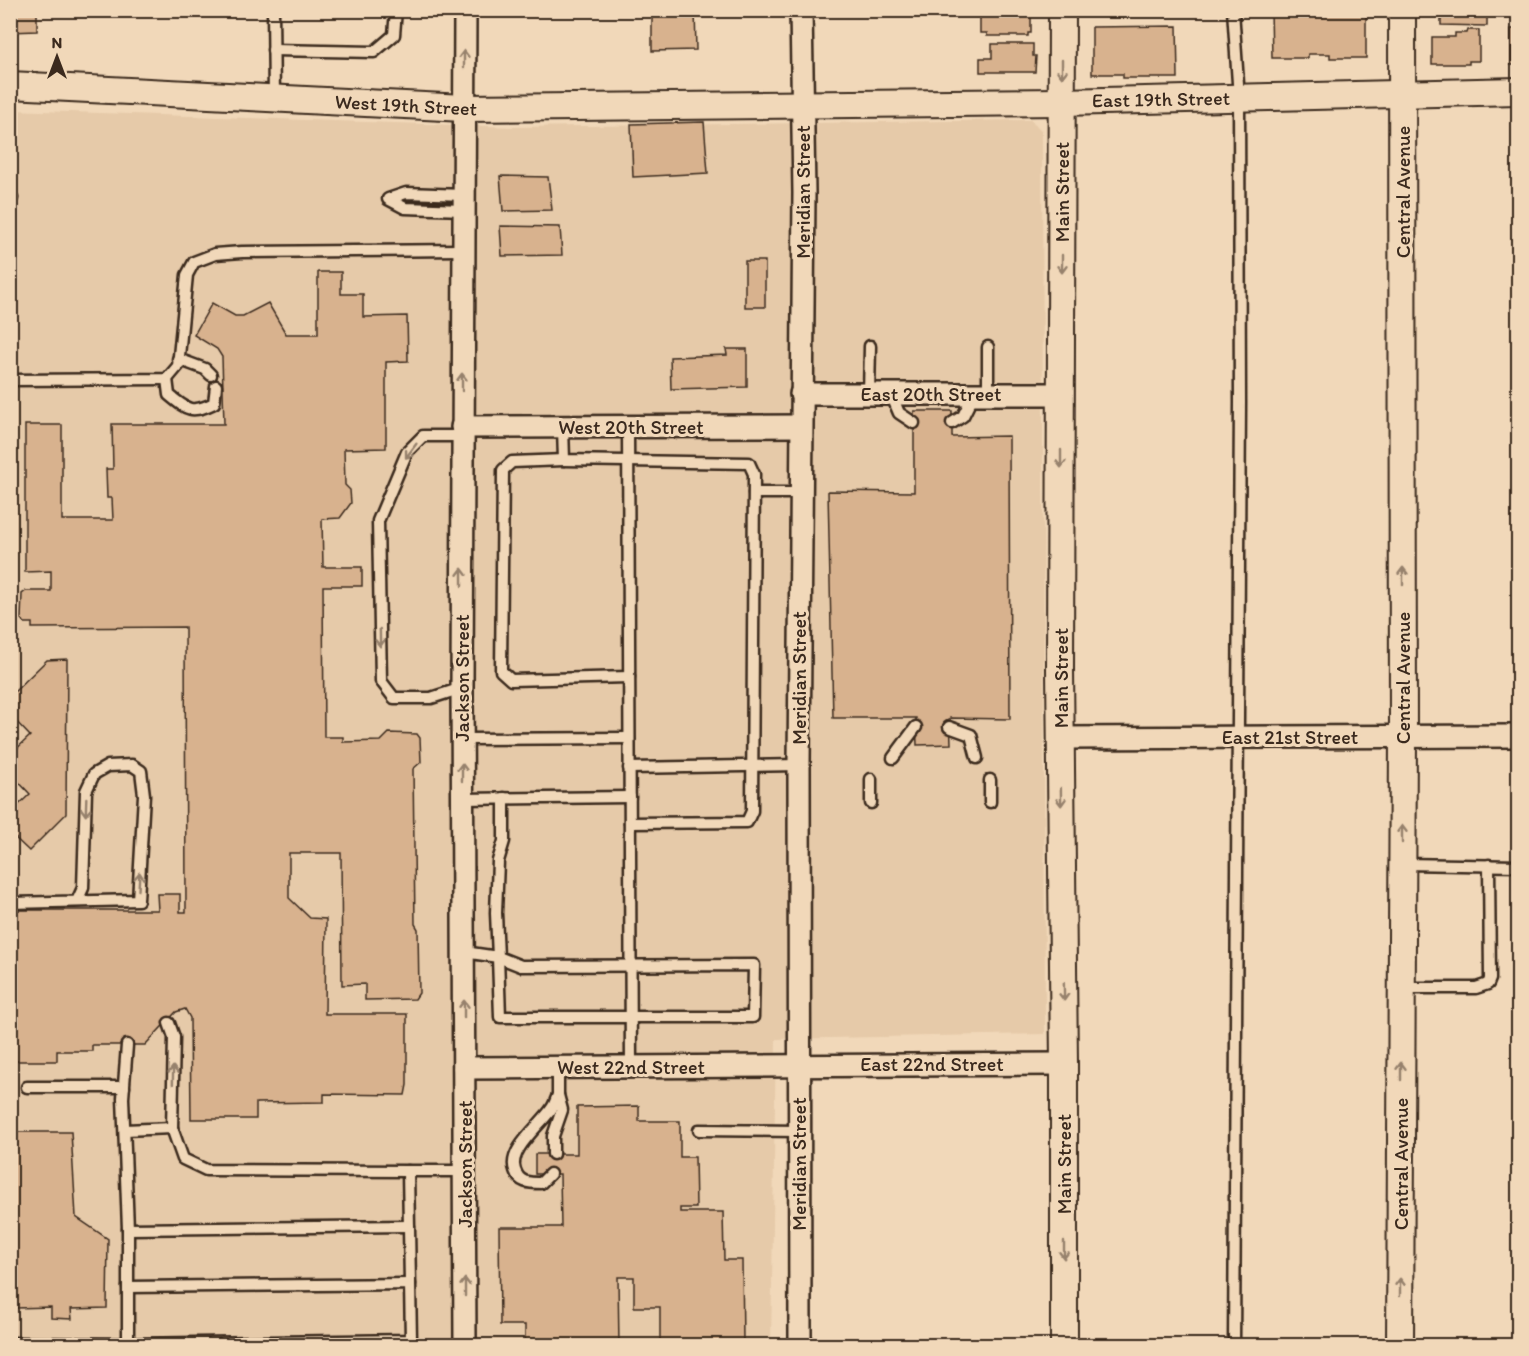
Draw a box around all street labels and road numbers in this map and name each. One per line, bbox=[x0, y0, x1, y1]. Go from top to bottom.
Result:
street label: East 19th Street bbox=[1092, 86, 1230, 112]
street label: West 19th Street bbox=[334, 89, 478, 121]
street label: Meridian Street bbox=[791, 125, 815, 259]
street label: Central Avenue bbox=[1391, 126, 1415, 258]
street label: Main Street bbox=[1050, 142, 1074, 242]
street label: East 20th Street bbox=[860, 382, 1002, 406]
street label: West 20th Street bbox=[558, 415, 704, 439]
street label: Meridian Street bbox=[787, 611, 811, 745]
street label: Central Avenue bbox=[1391, 612, 1415, 744]
street label: Jackson Street bbox=[450, 614, 474, 742]
street label: Main Street bbox=[1049, 628, 1073, 728]
street label: East 21st Street bbox=[1222, 725, 1358, 749]
street label: East 22nd Street bbox=[860, 1052, 1004, 1076]
street label: West 22nd Street bbox=[557, 1055, 705, 1079]
street label: Meridian Street bbox=[787, 1097, 811, 1231]
street label: Central Avenue bbox=[1389, 1098, 1413, 1230]
street label: Jackson Street bbox=[453, 1100, 477, 1228]
street label: Main Street bbox=[1052, 1114, 1076, 1214]

